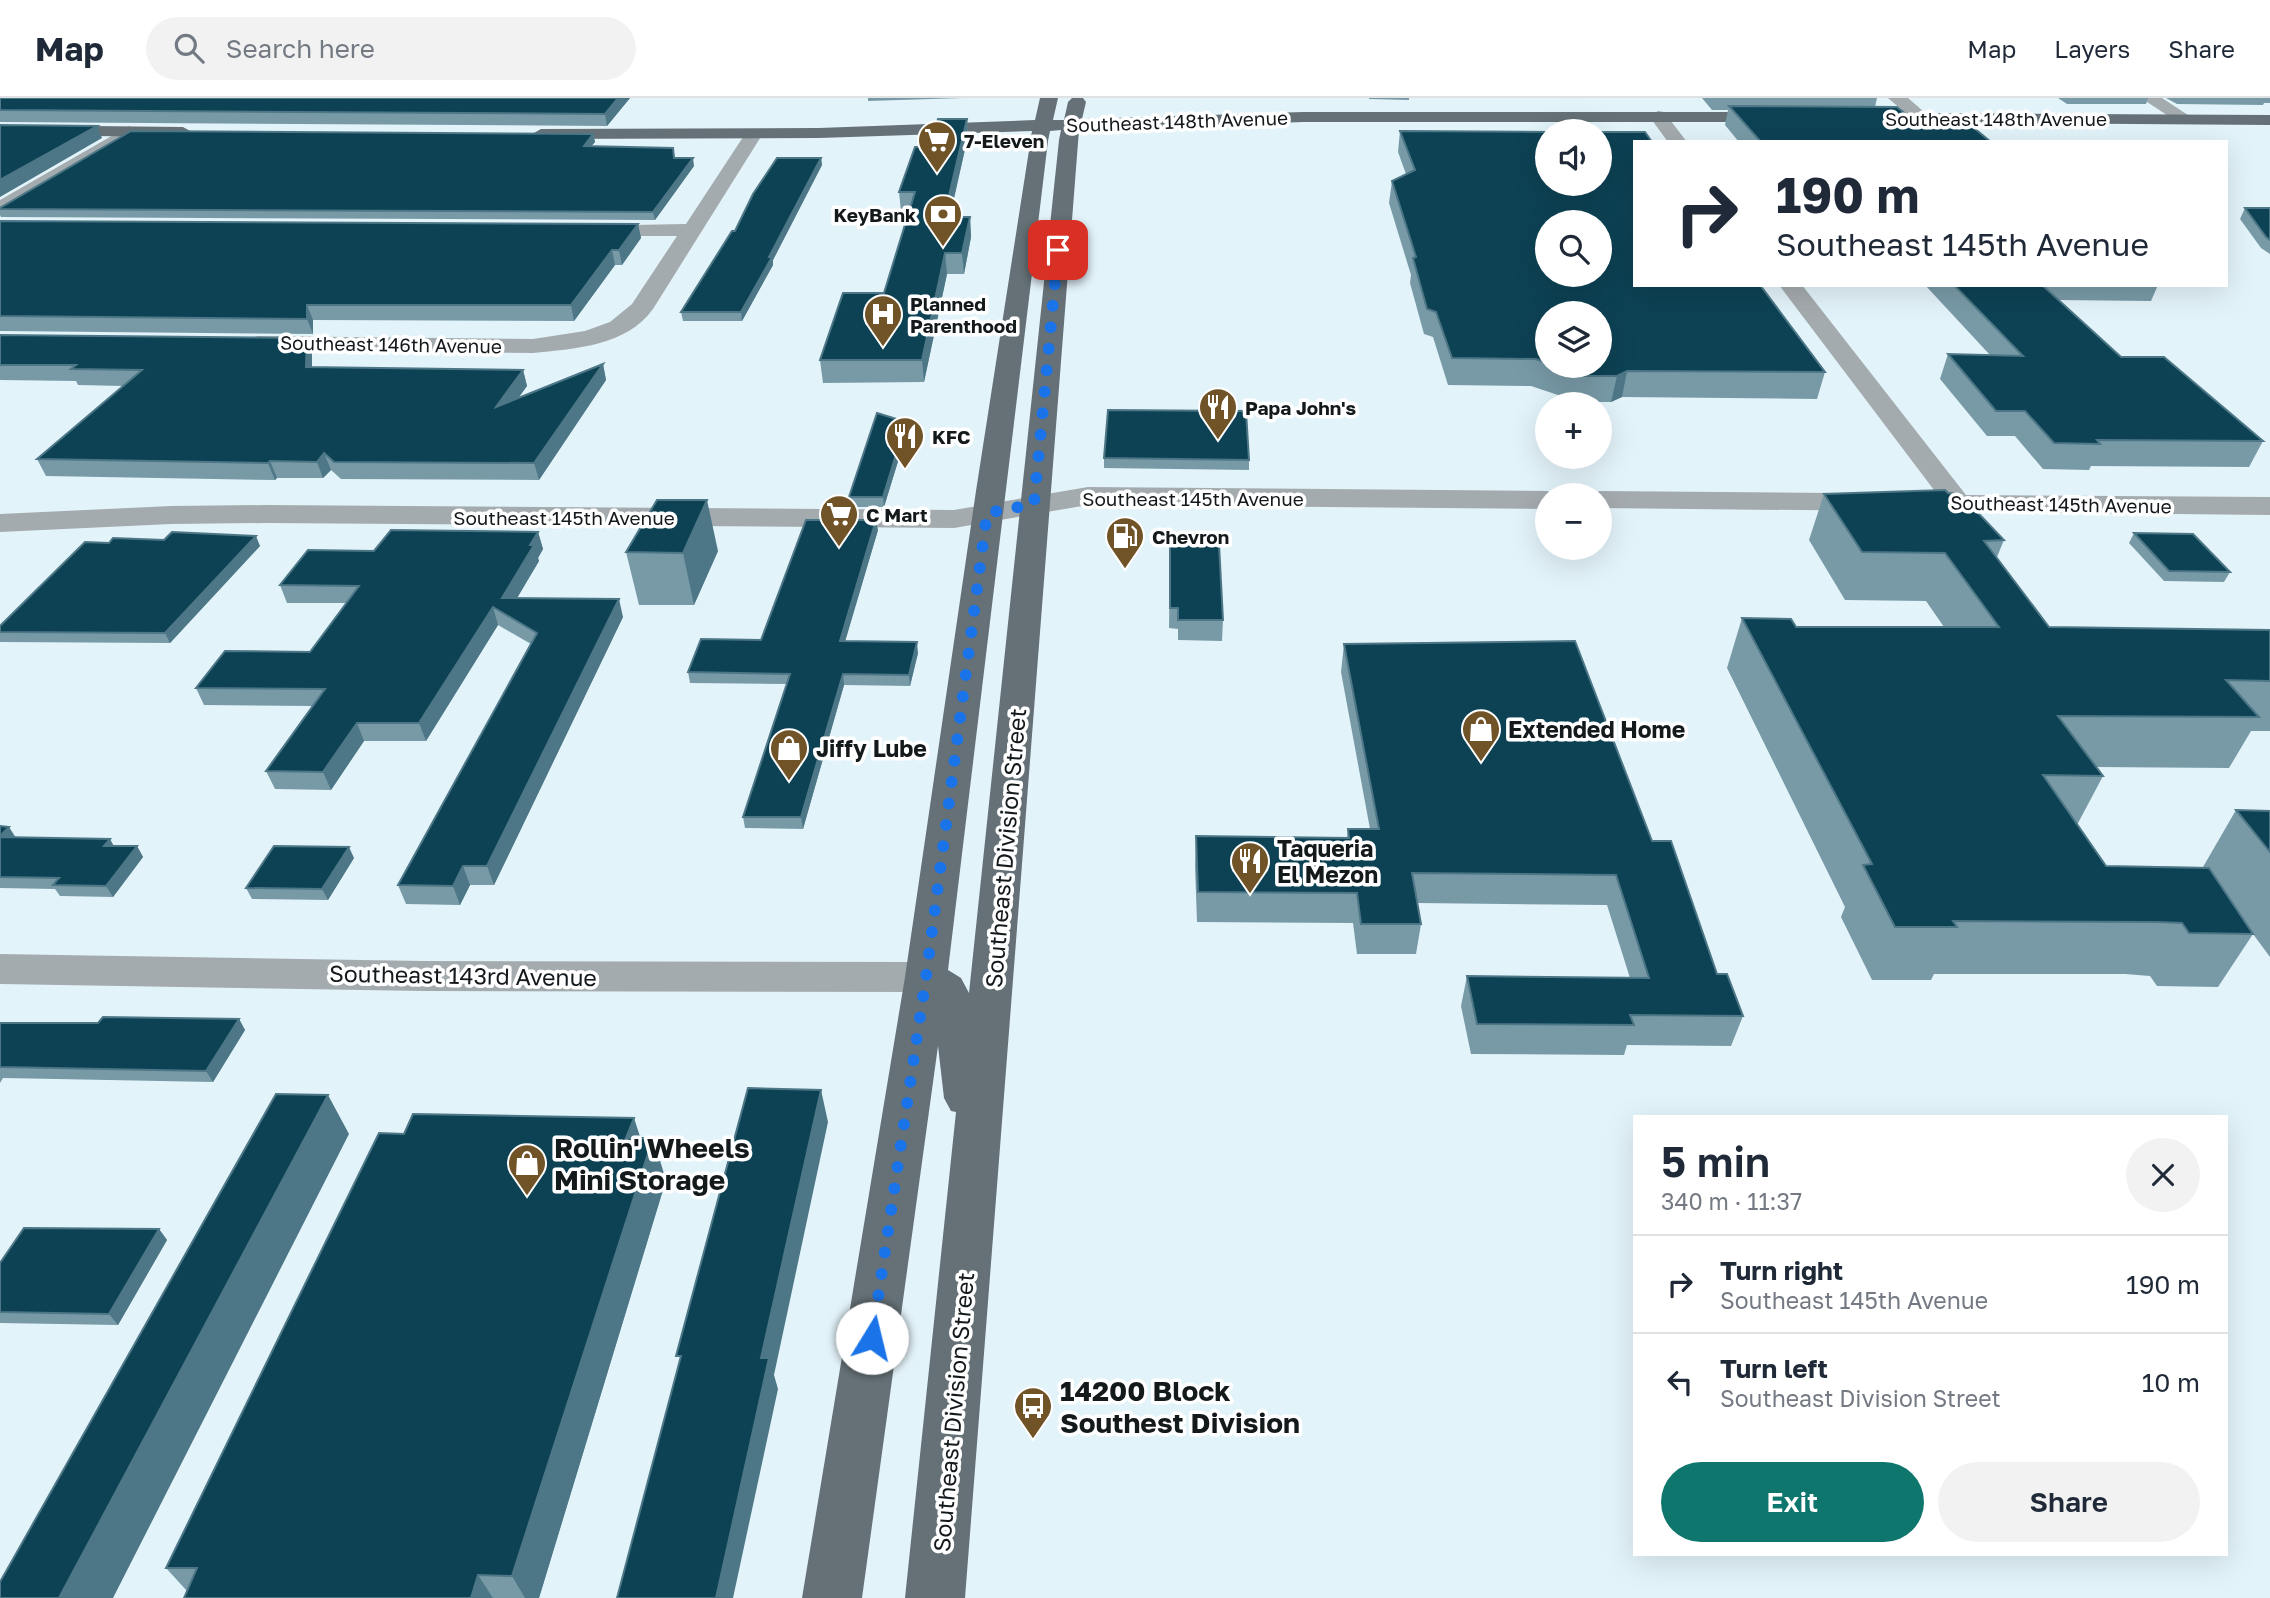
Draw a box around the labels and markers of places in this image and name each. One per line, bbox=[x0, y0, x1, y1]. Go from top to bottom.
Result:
supermarket icon: 7-Eleven bbox=[916, 119, 958, 174]
place label: 7-Eleven bbox=[964, 129, 1044, 152]
bank icon: KeyBank bbox=[922, 193, 964, 248]
place label: KeyBank bbox=[833, 203, 916, 226]
pin bbox=[1028, 220, 1088, 280]
place label: Planned Parenthood bbox=[910, 292, 1017, 337]
hospital icon: Planned Parenthood bbox=[862, 293, 904, 348]
restaurant icon: Papa John's bbox=[1197, 386, 1239, 441]
place label: Papa John's bbox=[1245, 396, 1357, 419]
restaurant icon: KFC bbox=[884, 415, 926, 470]
place label: KFC bbox=[932, 425, 971, 448]
supermarket icon: C Mart bbox=[818, 493, 860, 548]
place label: C Mart bbox=[866, 503, 928, 526]
fuel station icon: Chevron bbox=[1104, 515, 1146, 570]
place label: Chevron bbox=[1152, 525, 1229, 548]
shop icon: Extended Home bbox=[1460, 708, 1502, 763]
place label: Extended Home bbox=[1508, 715, 1685, 743]
shop icon: Jiffy Lube bbox=[768, 727, 810, 782]
place label: Jiffy Lube bbox=[816, 734, 927, 762]
place label: Taqueria El Mezon bbox=[1277, 834, 1378, 888]
restaurant icon: Taqueria El Mezon bbox=[1229, 840, 1271, 895]
place label: Rollin' Wheels Mini Storage bbox=[554, 1131, 750, 1196]
shop icon: Rollin' Wheels Mini Storage bbox=[506, 1142, 548, 1197]
place label: 14200 Block Southest Division bbox=[1060, 1374, 1300, 1439]
bus stop icon: 14200 Block Southest Division bbox=[1012, 1385, 1054, 1440]

